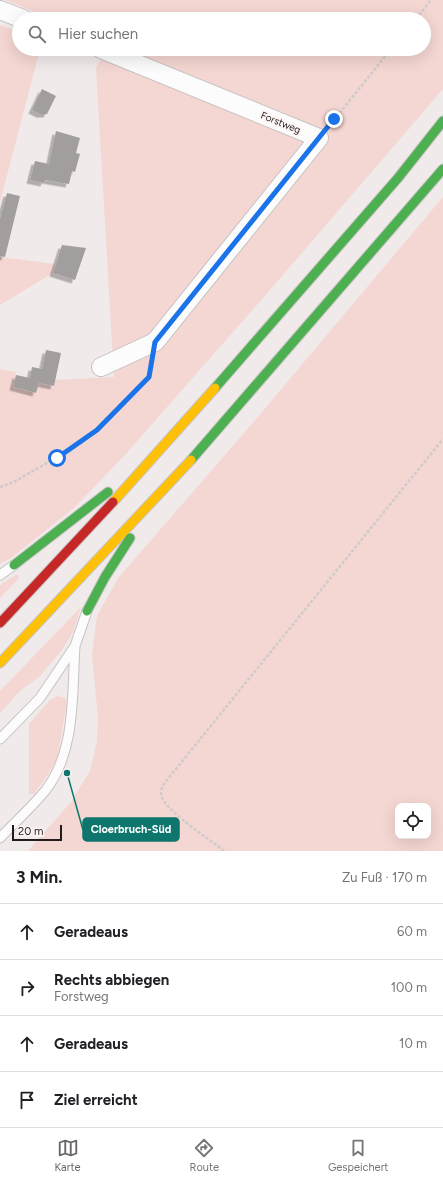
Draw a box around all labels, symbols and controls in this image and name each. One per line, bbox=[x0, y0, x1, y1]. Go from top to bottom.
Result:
search box bbox=[12, 12, 431, 56]
icon: search bbox=[26, 23, 48, 45]
text: Hier suchen bbox=[58, 25, 138, 43]
street label: Forstweg bbox=[259, 109, 303, 136]
route end bbox=[325, 110, 343, 128]
route start bbox=[48, 449, 66, 467]
map controls bbox=[395, 803, 431, 839]
button: locate bbox=[395, 803, 431, 839]
callout: Cloerbruch-Süd bbox=[83, 818, 179, 841]
scale bar bbox=[12, 823, 62, 842]
text: Cloerbruch-Süd bbox=[91, 823, 171, 836]
text: 20 m bbox=[18, 825, 43, 838]
text: 3 Min. bbox=[16, 867, 62, 887]
text: Zu Fuß · 170 m bbox=[342, 870, 427, 885]
icon: ahead bbox=[16, 921, 38, 943]
text: Geradeaus bbox=[54, 923, 128, 941]
text: 60 m bbox=[397, 924, 427, 939]
text: Rechts abbiegen bbox=[54, 971, 169, 989]
icon: right bbox=[16, 977, 38, 999]
text: 100 m bbox=[391, 980, 427, 995]
text: Forstweg bbox=[54, 989, 109, 1004]
icon: ahead bbox=[16, 1033, 38, 1055]
text: Geradeaus bbox=[54, 1035, 128, 1053]
text: 10 m bbox=[399, 1036, 427, 1051]
icon: arrive bbox=[16, 1089, 38, 1111]
text: Ziel erreicht bbox=[54, 1091, 138, 1109]
tab: Karte bbox=[54, 1137, 81, 1174]
tab: Route bbox=[190, 1137, 219, 1174]
tab: Gespeichert bbox=[328, 1137, 389, 1174]

